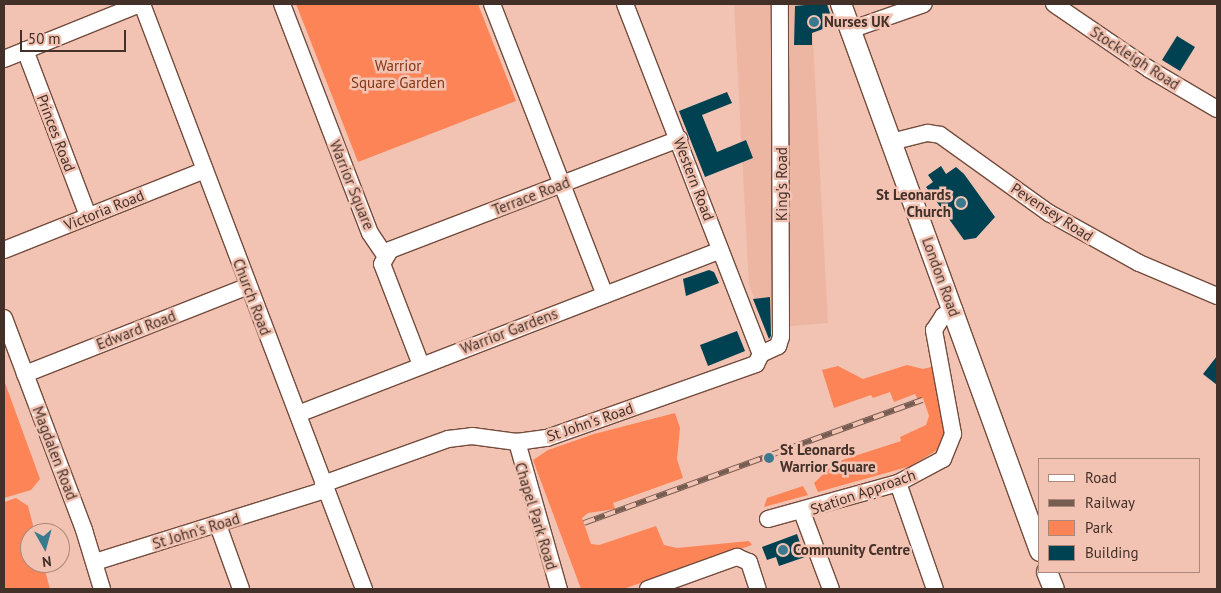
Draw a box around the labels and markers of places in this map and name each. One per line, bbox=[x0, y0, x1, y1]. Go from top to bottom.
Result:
place label: Nurses UK bbox=[824, 13, 890, 31]
marker: Nurses UK bbox=[808, 16, 820, 28]
place label: St Leonards Church bbox=[876, 185, 951, 220]
marker: St Leonards Church bbox=[955, 197, 967, 209]
place label: St Leonards Warrior Square bbox=[780, 440, 876, 475]
marker: St Leonards Warrior Square bbox=[762, 451, 776, 465]
place label: Community Centre bbox=[793, 541, 911, 559]
marker: Community Centre bbox=[777, 544, 789, 556]

